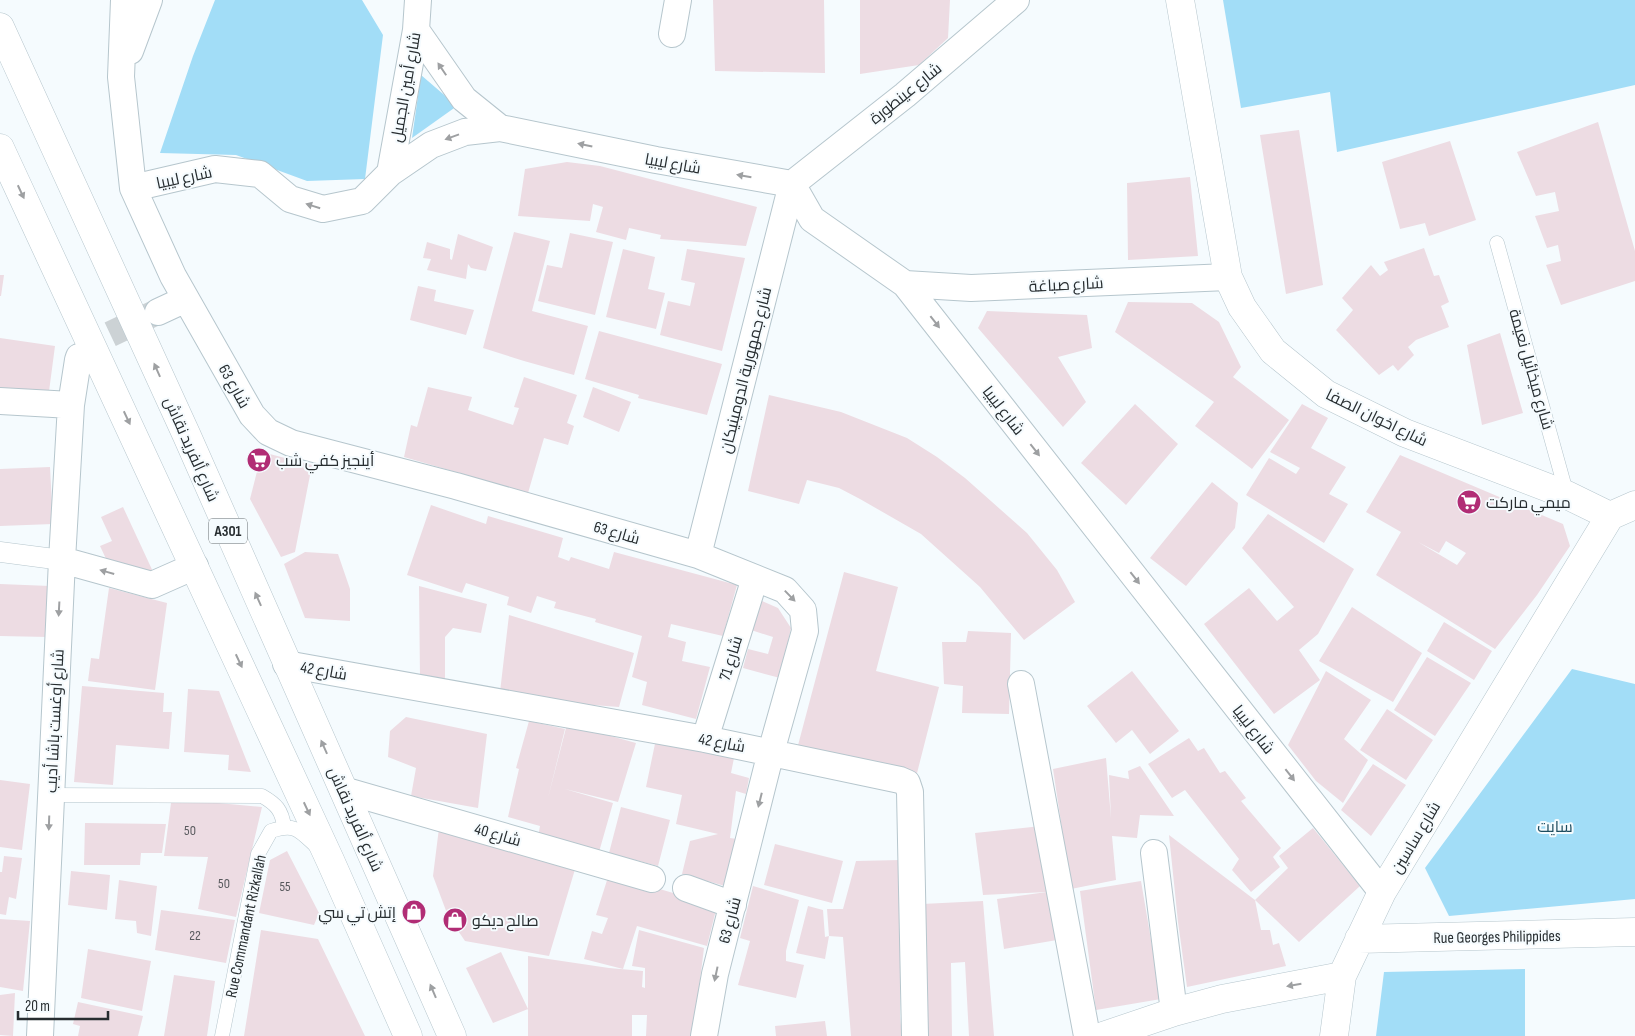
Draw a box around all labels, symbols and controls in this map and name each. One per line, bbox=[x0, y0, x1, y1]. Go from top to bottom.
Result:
street label: شارع أمين الجميل bbox=[386, 30, 427, 144]
street label: شارع عينطورة bbox=[866, 59, 946, 130]
one-way arrow bbox=[437, 62, 447, 76]
one-way arrow bbox=[445, 134, 460, 141]
one-way arrow bbox=[576, 141, 592, 149]
street label: شارع ليبيا bbox=[643, 150, 702, 180]
street label: شارع ليبيا bbox=[155, 163, 214, 195]
one-way arrow bbox=[736, 171, 752, 179]
one-way arrow bbox=[17, 185, 25, 199]
one-way arrow bbox=[306, 202, 321, 210]
street label: شارع صباغة bbox=[1028, 274, 1104, 298]
street label: شارع جمهورية الدومينيكان bbox=[717, 285, 777, 456]
street label: شارع ميخائيل نعيمة bbox=[1503, 307, 1557, 432]
one-way arrow bbox=[929, 315, 940, 328]
street label: شارع 63 bbox=[213, 361, 253, 412]
one-way arrow bbox=[152, 363, 160, 377]
street label: شارع ليبيا bbox=[977, 383, 1028, 440]
street label: شارع اخوان الصفا bbox=[1322, 386, 1430, 452]
street label: شارع ألفريد نقاش bbox=[158, 394, 223, 505]
one-way arrow bbox=[123, 411, 131, 425]
one-way arrow bbox=[1030, 443, 1040, 457]
supermarket icon: أينجيز كفي شب bbox=[246, 447, 272, 473]
place label: أينجيز كفي شب bbox=[276, 451, 374, 474]
supermarket icon: ميمي ماركت bbox=[1456, 489, 1482, 515]
place label: ميمي ماركت bbox=[1486, 494, 1571, 516]
road number: A301 bbox=[209, 518, 247, 544]
street label: شارع 63 bbox=[591, 518, 642, 550]
one-way arrow bbox=[99, 568, 114, 576]
one-way arrow bbox=[1130, 571, 1141, 584]
one-way arrow bbox=[784, 590, 796, 602]
one-way arrow bbox=[253, 592, 261, 606]
one-way arrow bbox=[55, 601, 63, 617]
street label: شارع 71 bbox=[716, 634, 748, 683]
street label: شارع أوغست باشا أديب bbox=[41, 648, 70, 794]
one-way arrow bbox=[235, 654, 243, 668]
street label: شارع 42 bbox=[299, 658, 348, 686]
street label: شارع ليبيا bbox=[1227, 702, 1278, 759]
street label: شارع 42 bbox=[697, 730, 747, 758]
one-way arrow bbox=[320, 740, 328, 754]
street label: شارع ألفريد نقاش bbox=[322, 764, 387, 875]
one-way arrow bbox=[1284, 768, 1295, 781]
one-way arrow bbox=[756, 792, 764, 807]
street label: شارع ساسين bbox=[1387, 798, 1446, 878]
one-way arrow bbox=[303, 802, 311, 816]
one-way arrow bbox=[44, 816, 52, 832]
park label: سايت bbox=[1537, 818, 1573, 837]
street label: شارع 40 bbox=[472, 820, 523, 852]
house number: 50 bbox=[184, 822, 196, 839]
street label: Rue Commandant Rizkallah bbox=[222, 853, 271, 999]
house number: 50 bbox=[218, 875, 230, 892]
house number: 55 bbox=[279, 878, 291, 895]
street label: شارع 63 bbox=[715, 895, 747, 946]
shop icon: إتش تي سي bbox=[401, 899, 427, 925]
place label: إتش تي سي bbox=[318, 904, 396, 926]
shop icon: صالح ديكو bbox=[442, 907, 468, 933]
place label: صالح ديكو bbox=[472, 912, 539, 932]
house number: 22 bbox=[189, 927, 201, 944]
street label: Rue Georges Philippides bbox=[1433, 927, 1561, 948]
one-way arrow bbox=[711, 966, 719, 982]
one-way arrow bbox=[1285, 981, 1301, 989]
one-way arrow bbox=[428, 984, 436, 998]
scale bar bbox=[18, 988, 108, 1020]
text: 20 m bbox=[25, 997, 50, 1016]

